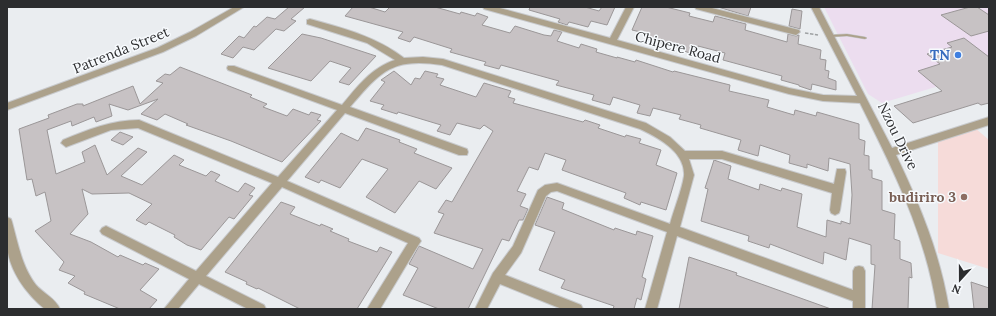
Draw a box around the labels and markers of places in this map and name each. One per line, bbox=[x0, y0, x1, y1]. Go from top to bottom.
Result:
place label: TN bbox=[930, 46, 950, 64]
marker: TN bbox=[953, 50, 963, 60]
place label: budiriro 3 bbox=[888, 188, 956, 206]
marker: budiriro 3 bbox=[959, 192, 969, 202]

